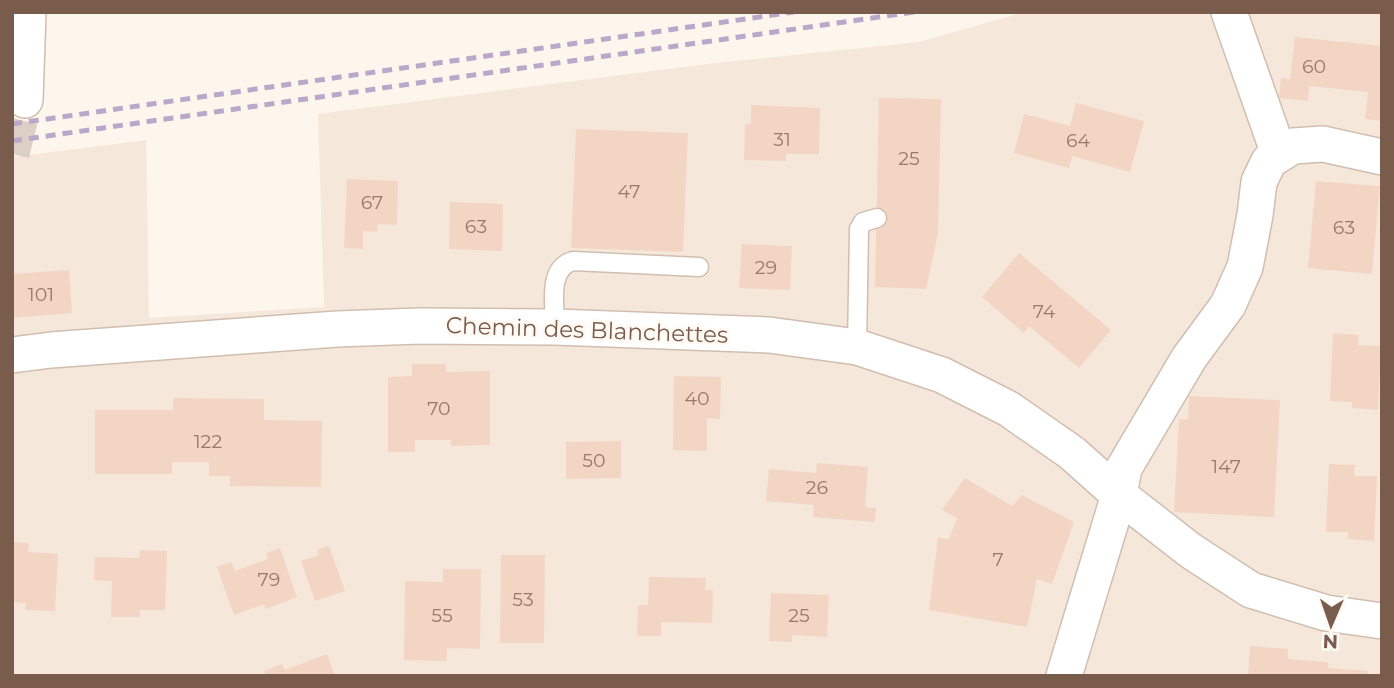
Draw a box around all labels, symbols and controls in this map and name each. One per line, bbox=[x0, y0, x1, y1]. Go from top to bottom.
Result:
house number: 60 bbox=[1302, 55, 1326, 78]
house number: 31 bbox=[773, 128, 791, 151]
house number: 64 bbox=[1066, 129, 1091, 152]
house number: 25 bbox=[898, 147, 920, 170]
house number: 47 bbox=[618, 180, 640, 203]
house number: 67 bbox=[361, 191, 383, 214]
house number: 63 bbox=[465, 215, 487, 238]
house number: 63 bbox=[1333, 216, 1355, 239]
house number: 29 bbox=[755, 256, 777, 279]
house number: 101 bbox=[28, 283, 54, 306]
house number: 74 bbox=[1033, 300, 1056, 323]
street label: Chemin des Blanchettes bbox=[445, 311, 729, 349]
house number: 40 bbox=[684, 387, 710, 410]
house number: 70 bbox=[427, 397, 451, 420]
house number: 122 bbox=[194, 430, 222, 453]
house number: 50 bbox=[582, 449, 606, 472]
house number: 147 bbox=[1211, 455, 1241, 478]
house number: 26 bbox=[806, 476, 828, 499]
house number: 7 bbox=[992, 548, 1004, 571]
house number: 79 bbox=[258, 568, 280, 591]
house number: 53 bbox=[512, 588, 534, 611]
north arrow bbox=[1296, 590, 1366, 660]
house number: 55 bbox=[431, 604, 453, 627]
house number: 25 bbox=[788, 604, 810, 627]
text: N bbox=[1322, 630, 1339, 653]

